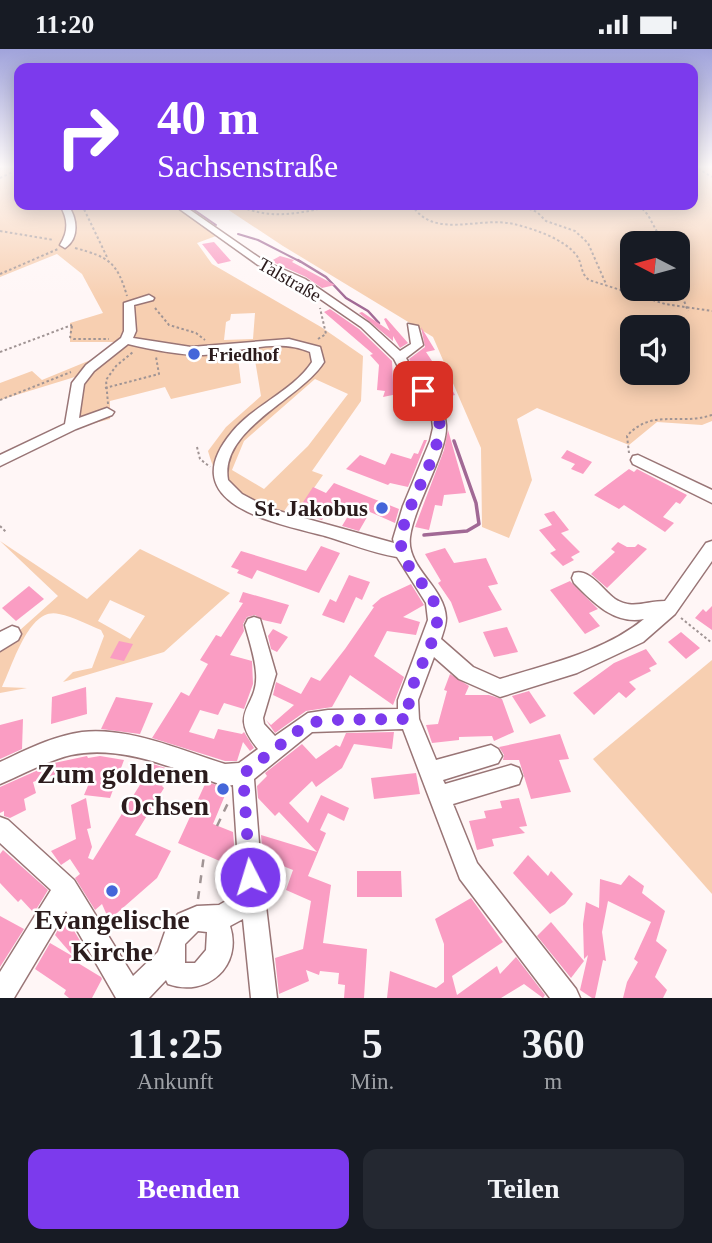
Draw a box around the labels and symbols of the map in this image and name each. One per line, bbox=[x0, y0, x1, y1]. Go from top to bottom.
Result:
north arrow bbox=[620, 231, 690, 301]
street label: Talstraße bbox=[254, 253, 325, 306]
place label: Friedhof bbox=[208, 344, 279, 365]
marker: Friedhof bbox=[186, 346, 202, 362]
pin bbox=[393, 361, 453, 421]
place label: St. Jakobus bbox=[254, 496, 368, 521]
marker: St. Jakobus bbox=[374, 500, 390, 516]
place label: Zum goldenen Ochsen bbox=[37, 758, 209, 821]
marker: Zum goldenen Ochsen bbox=[215, 781, 231, 797]
position arrow bbox=[213, 840, 287, 914]
marker: Evangelische Kirche bbox=[104, 883, 120, 899]
place label: Evangelische Kirche bbox=[34, 904, 190, 967]

